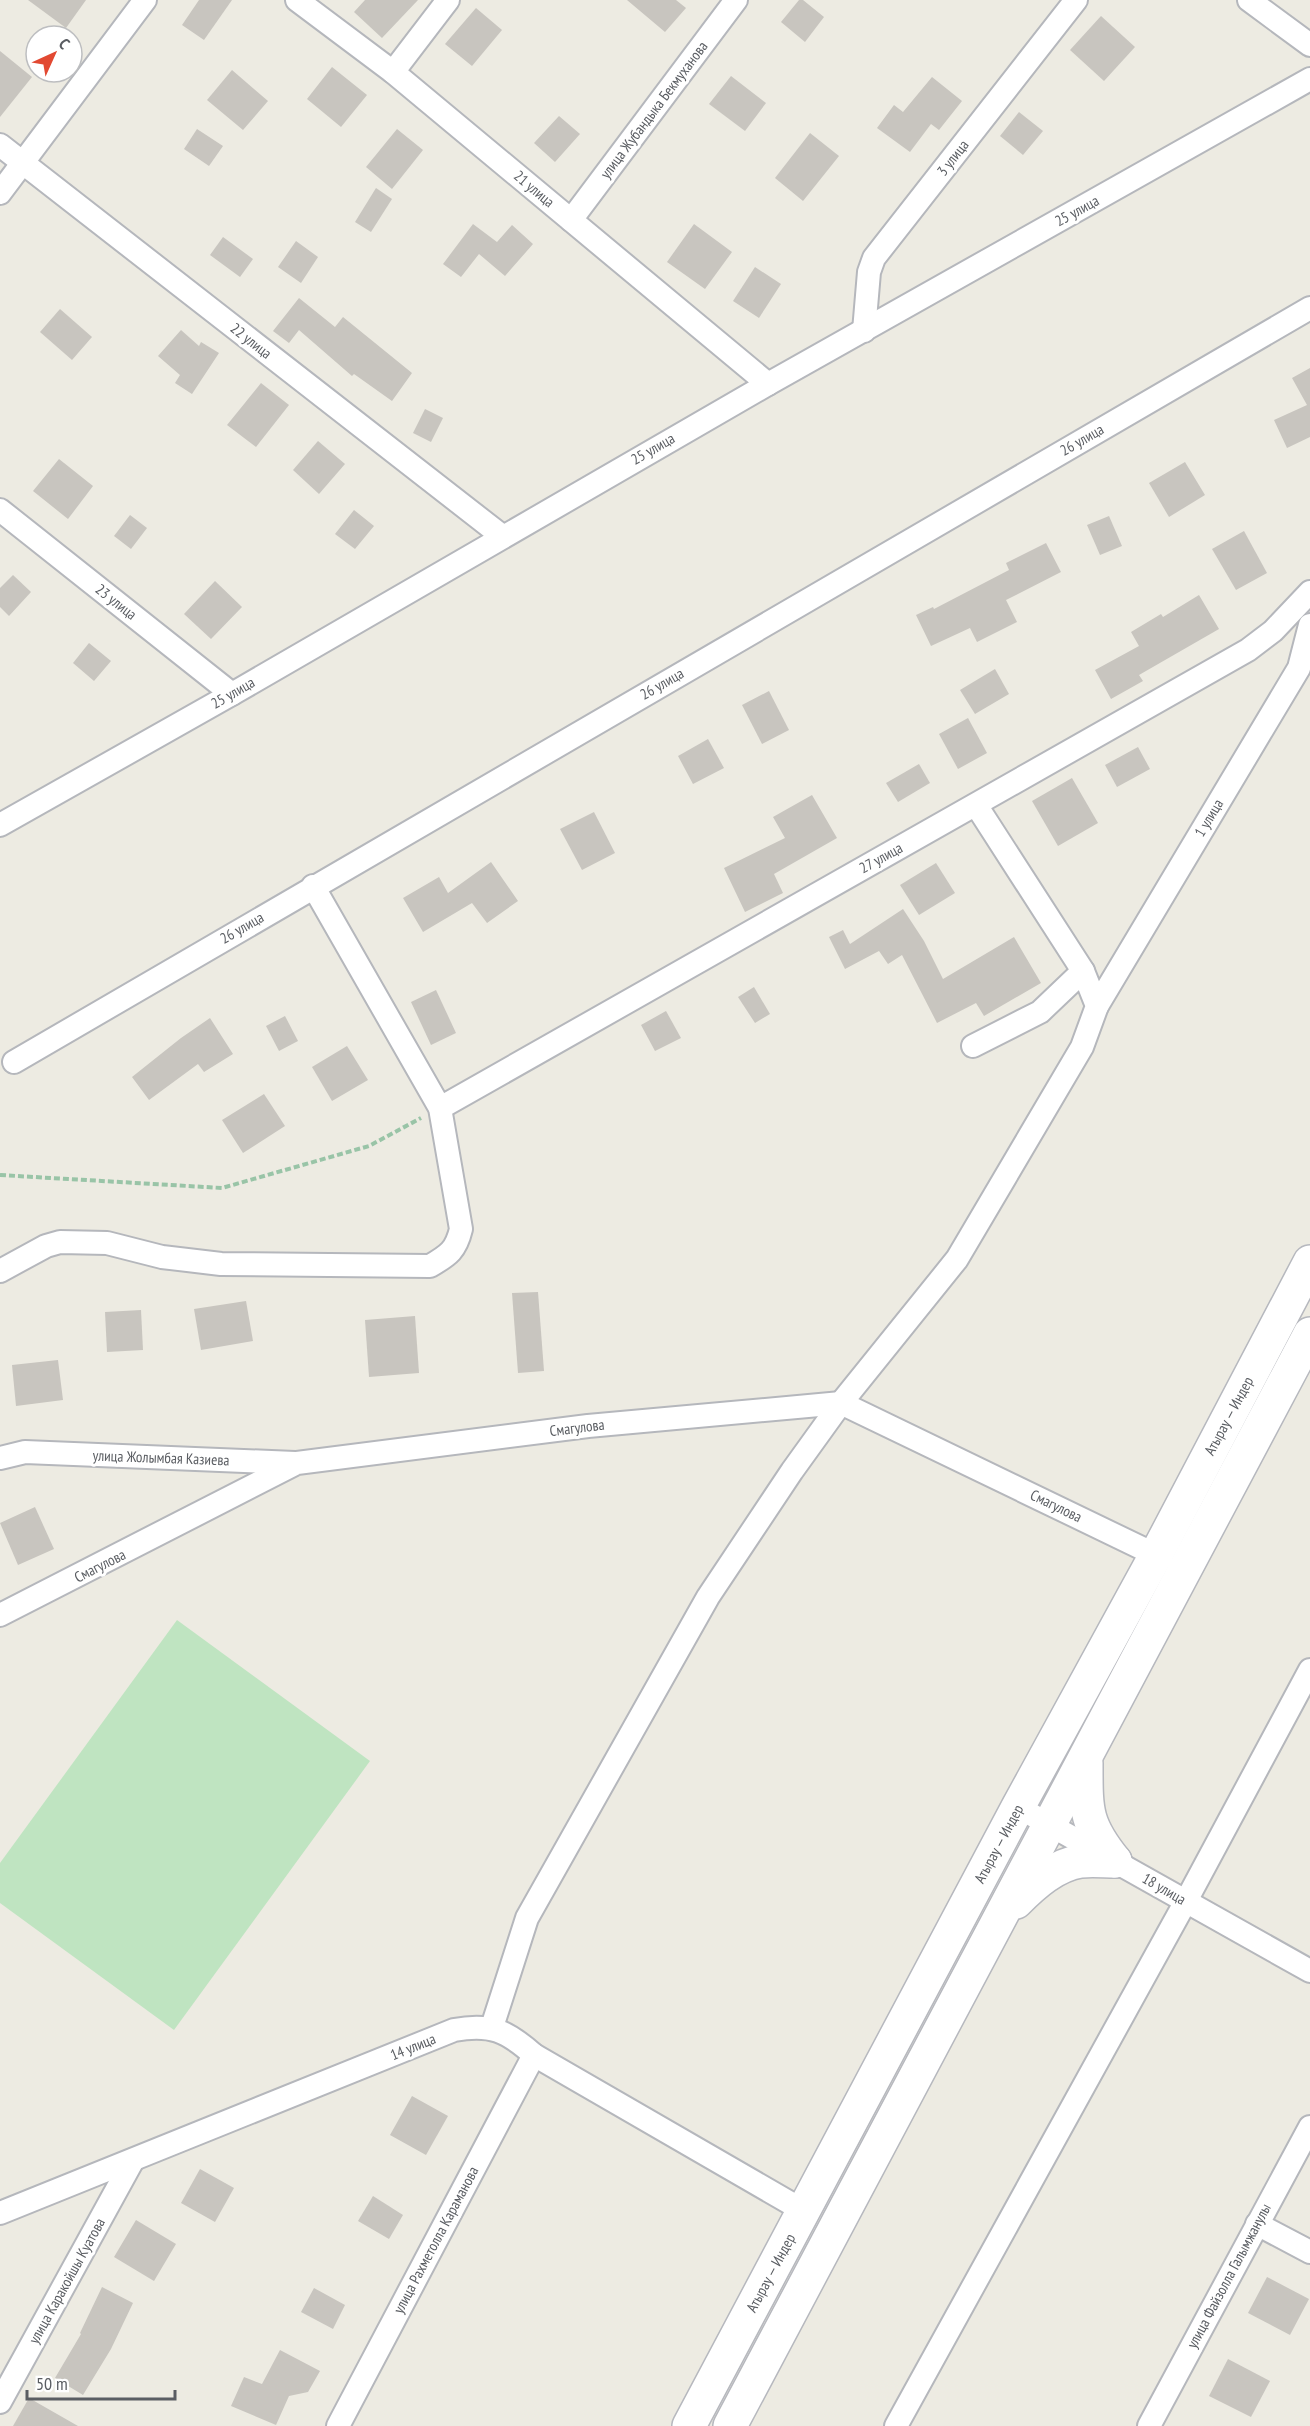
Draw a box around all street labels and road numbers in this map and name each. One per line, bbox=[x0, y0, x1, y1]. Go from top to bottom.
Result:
street label: улица Жубандыка Бекмуханова bbox=[596, 37, 712, 182]
street label: 3 улица bbox=[933, 136, 973, 180]
street label: 21 улица bbox=[510, 166, 559, 211]
street label: 25 улица bbox=[1051, 191, 1102, 230]
street label: 22 улица bbox=[227, 319, 276, 363]
street label: 26 улица bbox=[1056, 419, 1107, 460]
street label: 25 улица bbox=[627, 428, 678, 469]
street label: 23 улица bbox=[92, 580, 141, 624]
street label: 26 улица bbox=[636, 663, 687, 704]
street label: 25 улица bbox=[207, 672, 258, 713]
street label: 1 улица bbox=[1190, 795, 1227, 840]
street label: 27 улица bbox=[856, 838, 906, 877]
street label: 26 улица bbox=[216, 907, 267, 948]
street label: Атырау — Индер bbox=[1200, 1373, 1257, 1458]
street label: Смагулова bbox=[548, 1415, 606, 1440]
street label: улица Жолымбая Казиева bbox=[92, 1446, 230, 1469]
street label: Смагулова bbox=[1027, 1485, 1085, 1526]
street label: Смагулова bbox=[71, 1545, 129, 1587]
street label: Атырау — Индер bbox=[970, 1801, 1027, 1886]
street label: 18 улица bbox=[1139, 1868, 1190, 1909]
street label: 14 улица bbox=[387, 2029, 438, 2064]
street label: улица Рахметолла Караманова bbox=[389, 2163, 482, 2317]
street label: улица Файзолла Галымжанулы bbox=[1182, 2200, 1275, 2351]
street label: улица Каракойшы Куатова bbox=[24, 2215, 109, 2347]
street label: Атырау — Индер bbox=[742, 2230, 799, 2315]

